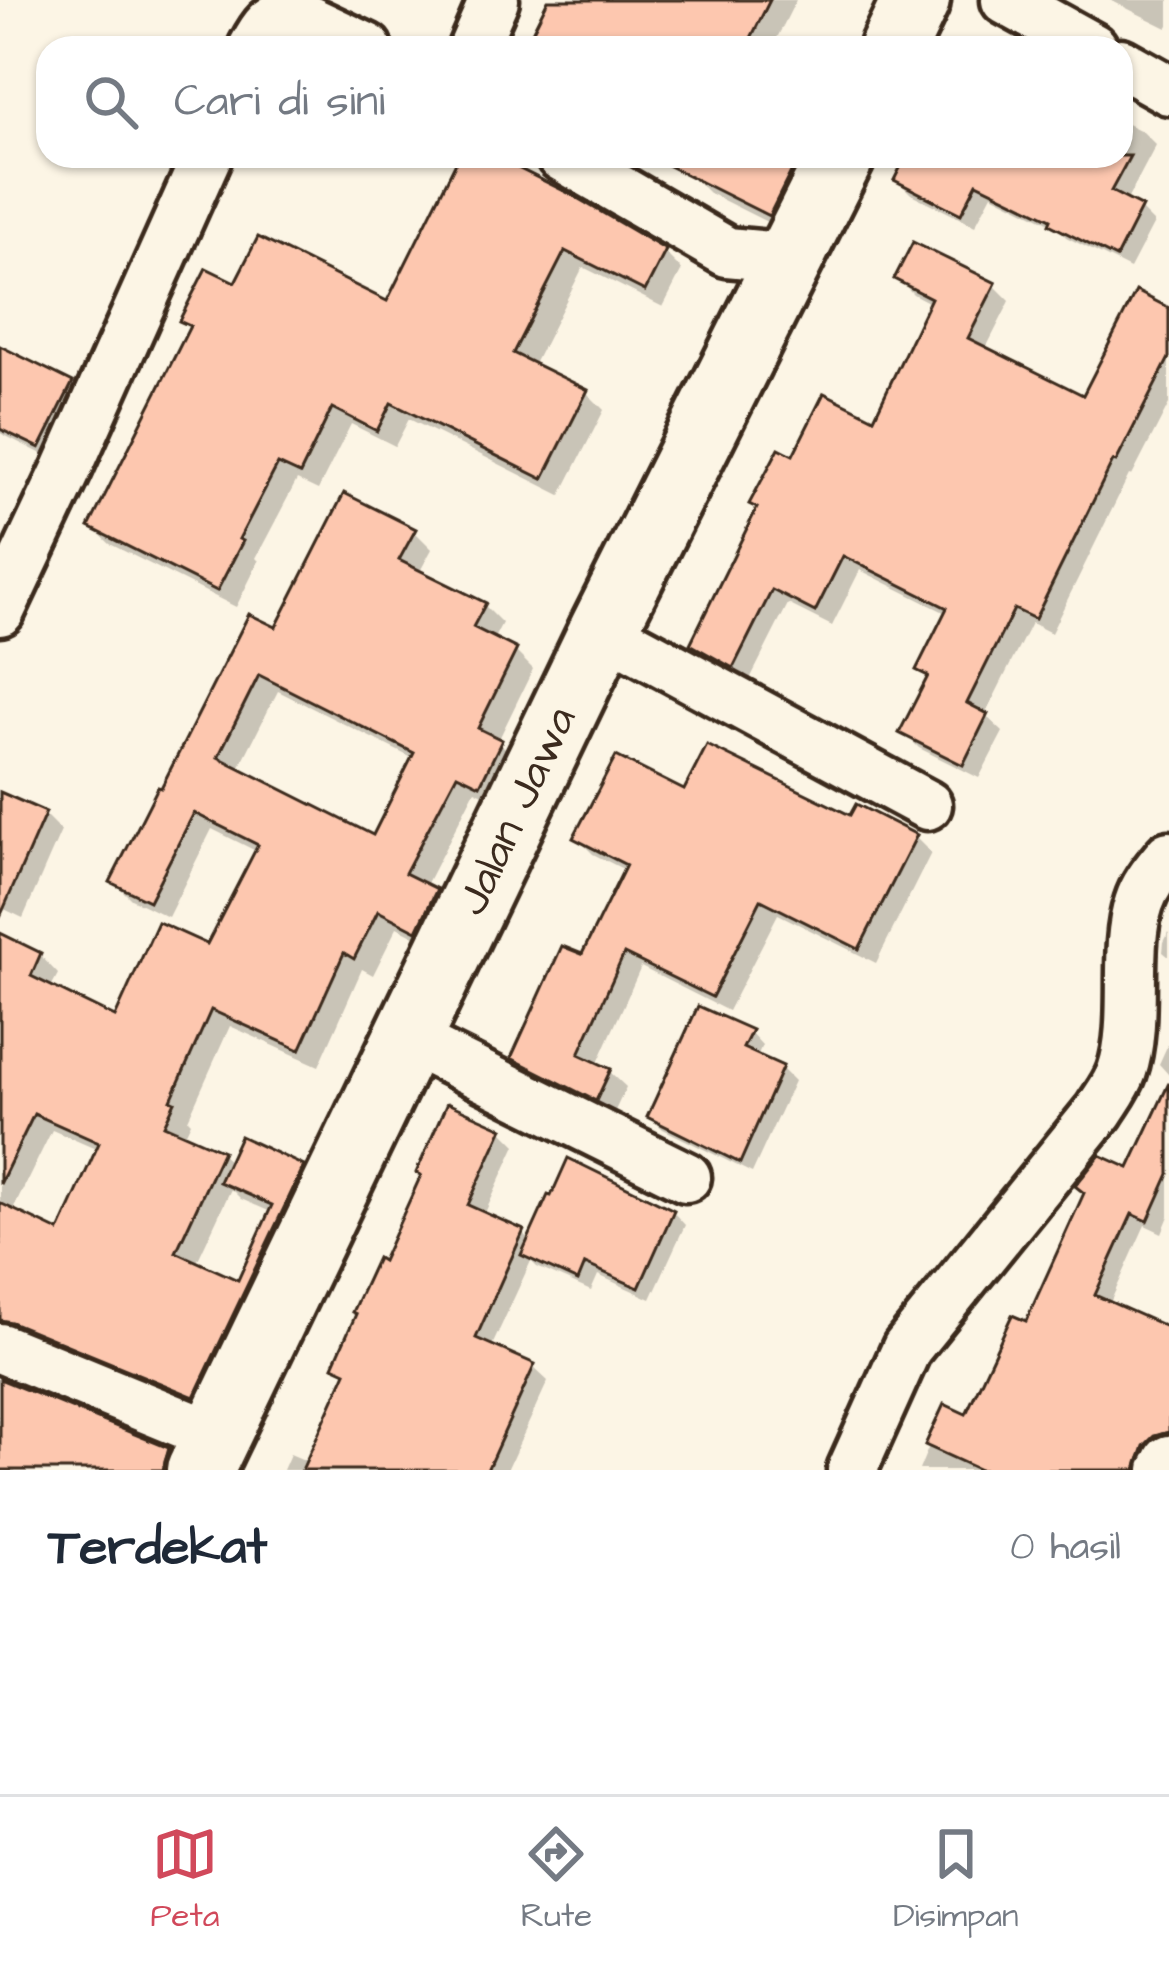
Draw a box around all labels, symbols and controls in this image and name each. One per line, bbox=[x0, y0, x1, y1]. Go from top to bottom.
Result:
search box bbox=[36, 36, 1133, 168]
icon: search bbox=[78, 69, 144, 135]
text: Cari di sini bbox=[174, 71, 385, 133]
street label: Jalan Jawa bbox=[442, 697, 592, 925]
text: Terdekat bbox=[48, 1513, 267, 1584]
text: 0 hasil bbox=[1010, 1521, 1121, 1575]
tab: Peta bbox=[151, 1821, 220, 1939]
tab: Rute bbox=[521, 1821, 592, 1939]
tab: Disimpan bbox=[893, 1821, 1018, 1939]

